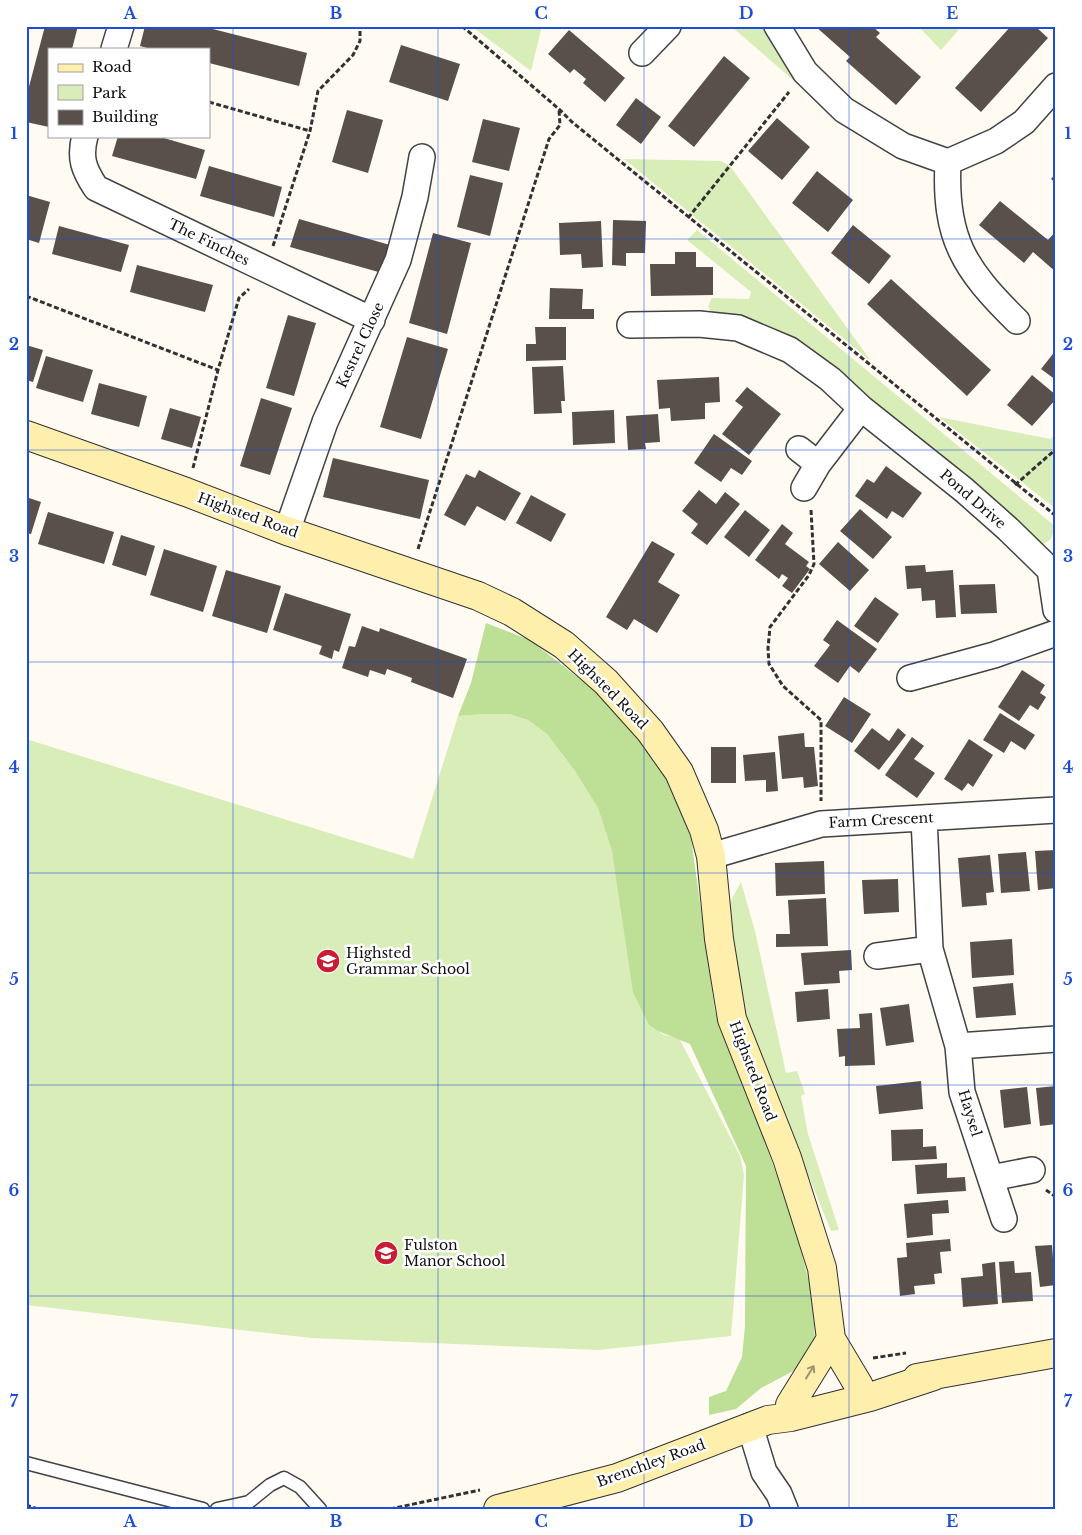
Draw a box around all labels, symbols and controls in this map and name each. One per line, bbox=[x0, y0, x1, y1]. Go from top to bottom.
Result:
text: A bbox=[123, 3, 138, 23]
text: B bbox=[330, 3, 343, 23]
text: C bbox=[534, 3, 548, 23]
text: D bbox=[739, 3, 753, 23]
text: E bbox=[946, 3, 958, 23]
legend bbox=[48, 48, 210, 138]
text: Road bbox=[92, 57, 132, 76]
text: Park bbox=[92, 83, 128, 102]
text: Building bbox=[92, 107, 159, 126]
text: 1 bbox=[11, 123, 18, 143]
text: 1 bbox=[1065, 123, 1072, 143]
street label: The Finches bbox=[165, 215, 253, 269]
street label: Kestrel Close bbox=[332, 299, 388, 391]
text: 2 bbox=[9, 334, 19, 354]
text: 2 bbox=[1063, 334, 1073, 354]
street label: Pond Drive bbox=[936, 465, 1010, 533]
street label: Highsted Road bbox=[195, 488, 301, 542]
text: 3 bbox=[9, 546, 19, 566]
text: 3 bbox=[1063, 546, 1073, 566]
street label: Highsted Road bbox=[564, 645, 652, 733]
text: 4 bbox=[9, 757, 19, 777]
text: 4 bbox=[1063, 757, 1073, 777]
street label: Farm Crescent bbox=[828, 808, 935, 832]
place label: Highsted Grammar School bbox=[346, 944, 470, 978]
school or university icon: Highsted Grammar School bbox=[315, 948, 341, 974]
text: 5 bbox=[9, 969, 19, 989]
text: 5 bbox=[1063, 969, 1073, 989]
street label: Highsted Road bbox=[726, 1018, 781, 1124]
street label: Haysel bbox=[954, 1087, 986, 1139]
text: 6 bbox=[9, 1180, 20, 1200]
text: 6 bbox=[1063, 1180, 1074, 1200]
place label: Fulston Manor School bbox=[404, 1236, 506, 1270]
school or university icon: Fulston Manor School bbox=[373, 1240, 399, 1266]
one-way arrow bbox=[805, 1365, 816, 1379]
text: 7 bbox=[10, 1391, 19, 1411]
text: 7 bbox=[1064, 1391, 1073, 1411]
street label: Brenchley Road bbox=[594, 1435, 708, 1491]
text: A bbox=[123, 1511, 138, 1531]
text: B bbox=[330, 1511, 343, 1531]
text: C bbox=[534, 1511, 548, 1531]
text: D bbox=[739, 1511, 753, 1531]
text: E bbox=[946, 1511, 958, 1531]

